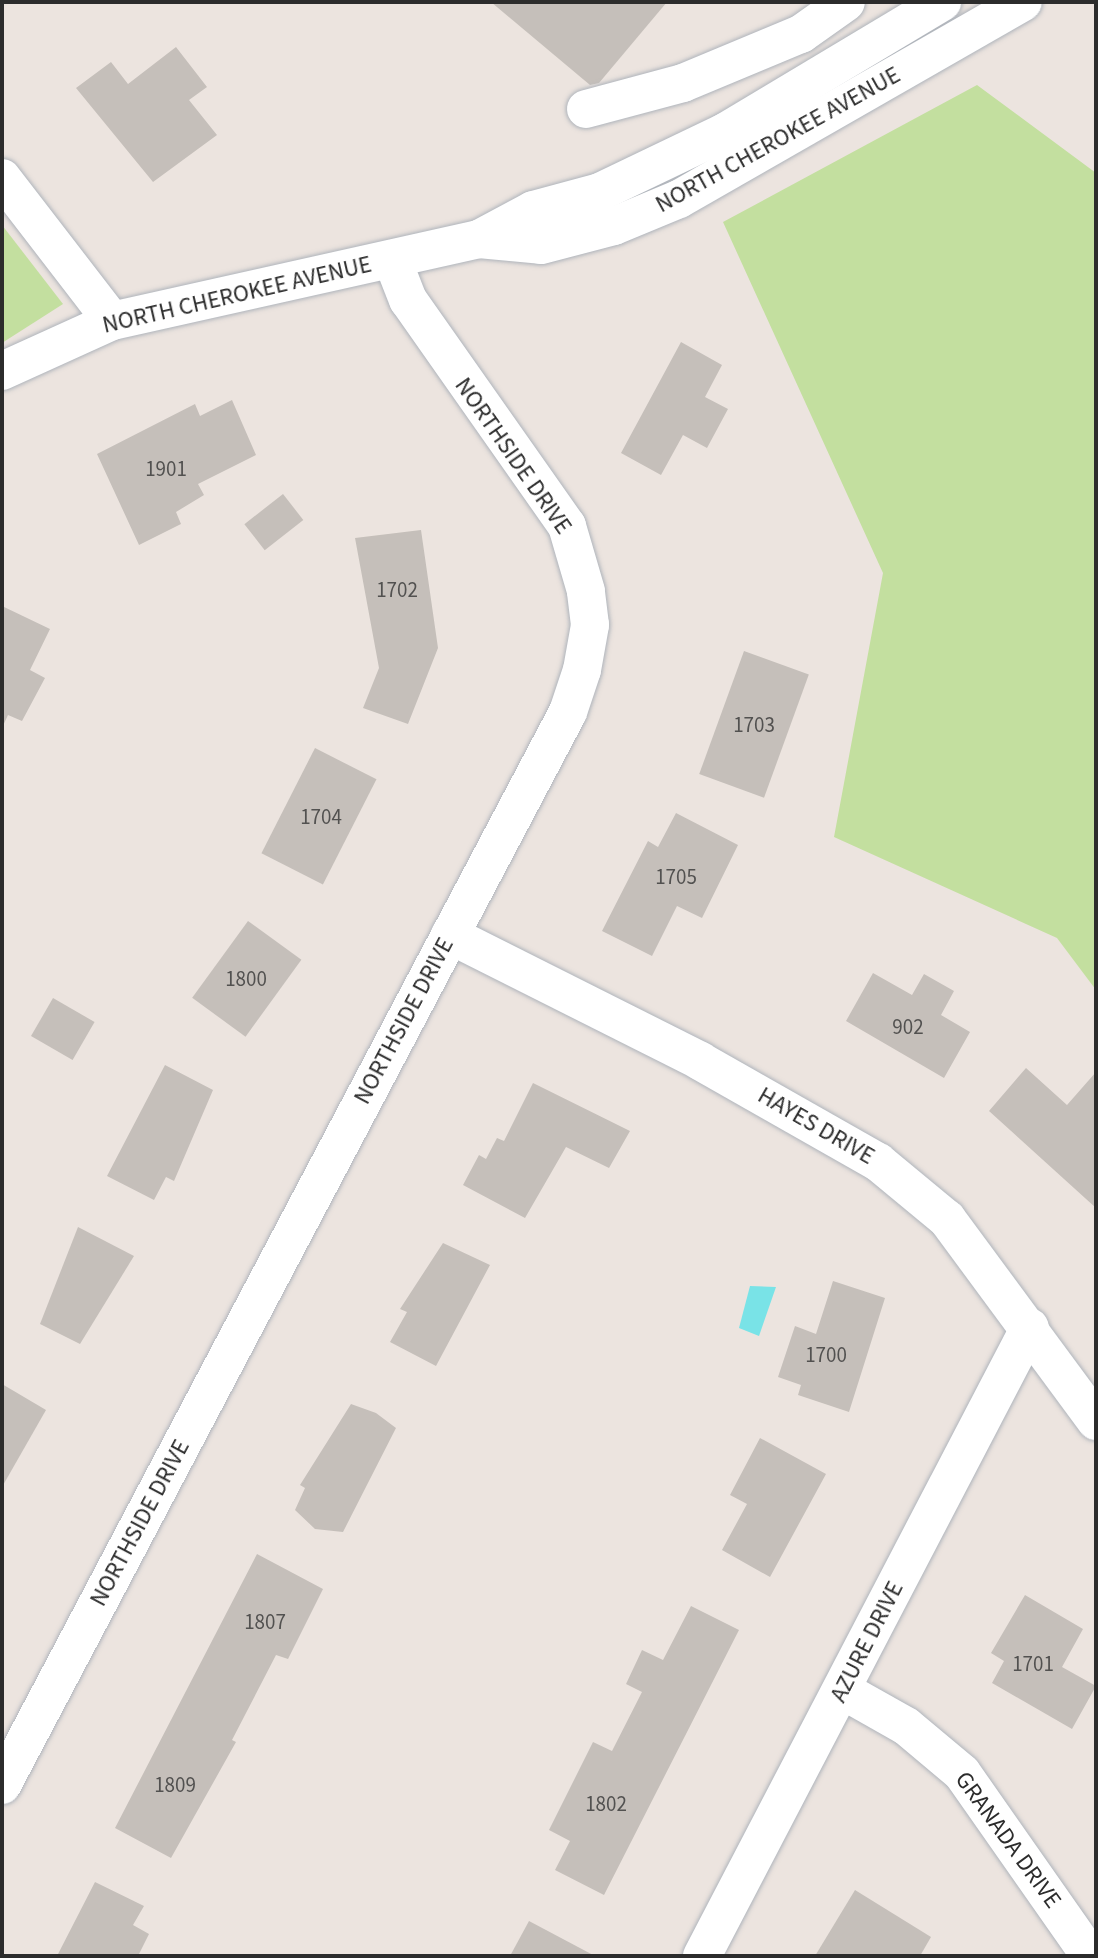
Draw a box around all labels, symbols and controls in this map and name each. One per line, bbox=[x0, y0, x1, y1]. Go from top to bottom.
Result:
street label: NORTH CHEROKEE AVENUE bbox=[651, 61, 905, 219]
street label: NORTH CHEROKEE AVENUE bbox=[100, 250, 374, 340]
street label: NORTHSIDE DRIVE bbox=[448, 372, 578, 540]
house number: 1901 bbox=[145, 456, 187, 482]
house number: 1702 bbox=[376, 577, 418, 603]
house number: 1703 bbox=[733, 712, 775, 738]
house number: 1704 bbox=[300, 804, 342, 830]
house number: 1705 bbox=[655, 864, 697, 890]
street label: NORTHSIDE DRIVE bbox=[348, 933, 460, 1109]
house number: 1800 bbox=[225, 966, 267, 992]
house number: 902 bbox=[892, 1014, 924, 1040]
street label: HAYES DRIVE bbox=[753, 1081, 879, 1171]
house number: 1700 bbox=[805, 1342, 847, 1368]
street label: NORTHSIDE DRIVE bbox=[84, 1435, 196, 1611]
street label: AZURE DRIVE bbox=[824, 1577, 910, 1707]
house number: 1807 bbox=[244, 1609, 286, 1635]
house number: 1701 bbox=[1012, 1651, 1054, 1677]
street label: GRANADA DRIVE bbox=[949, 1766, 1067, 1914]
house number: 1809 bbox=[154, 1772, 196, 1798]
house number: 1802 bbox=[585, 1791, 627, 1817]

